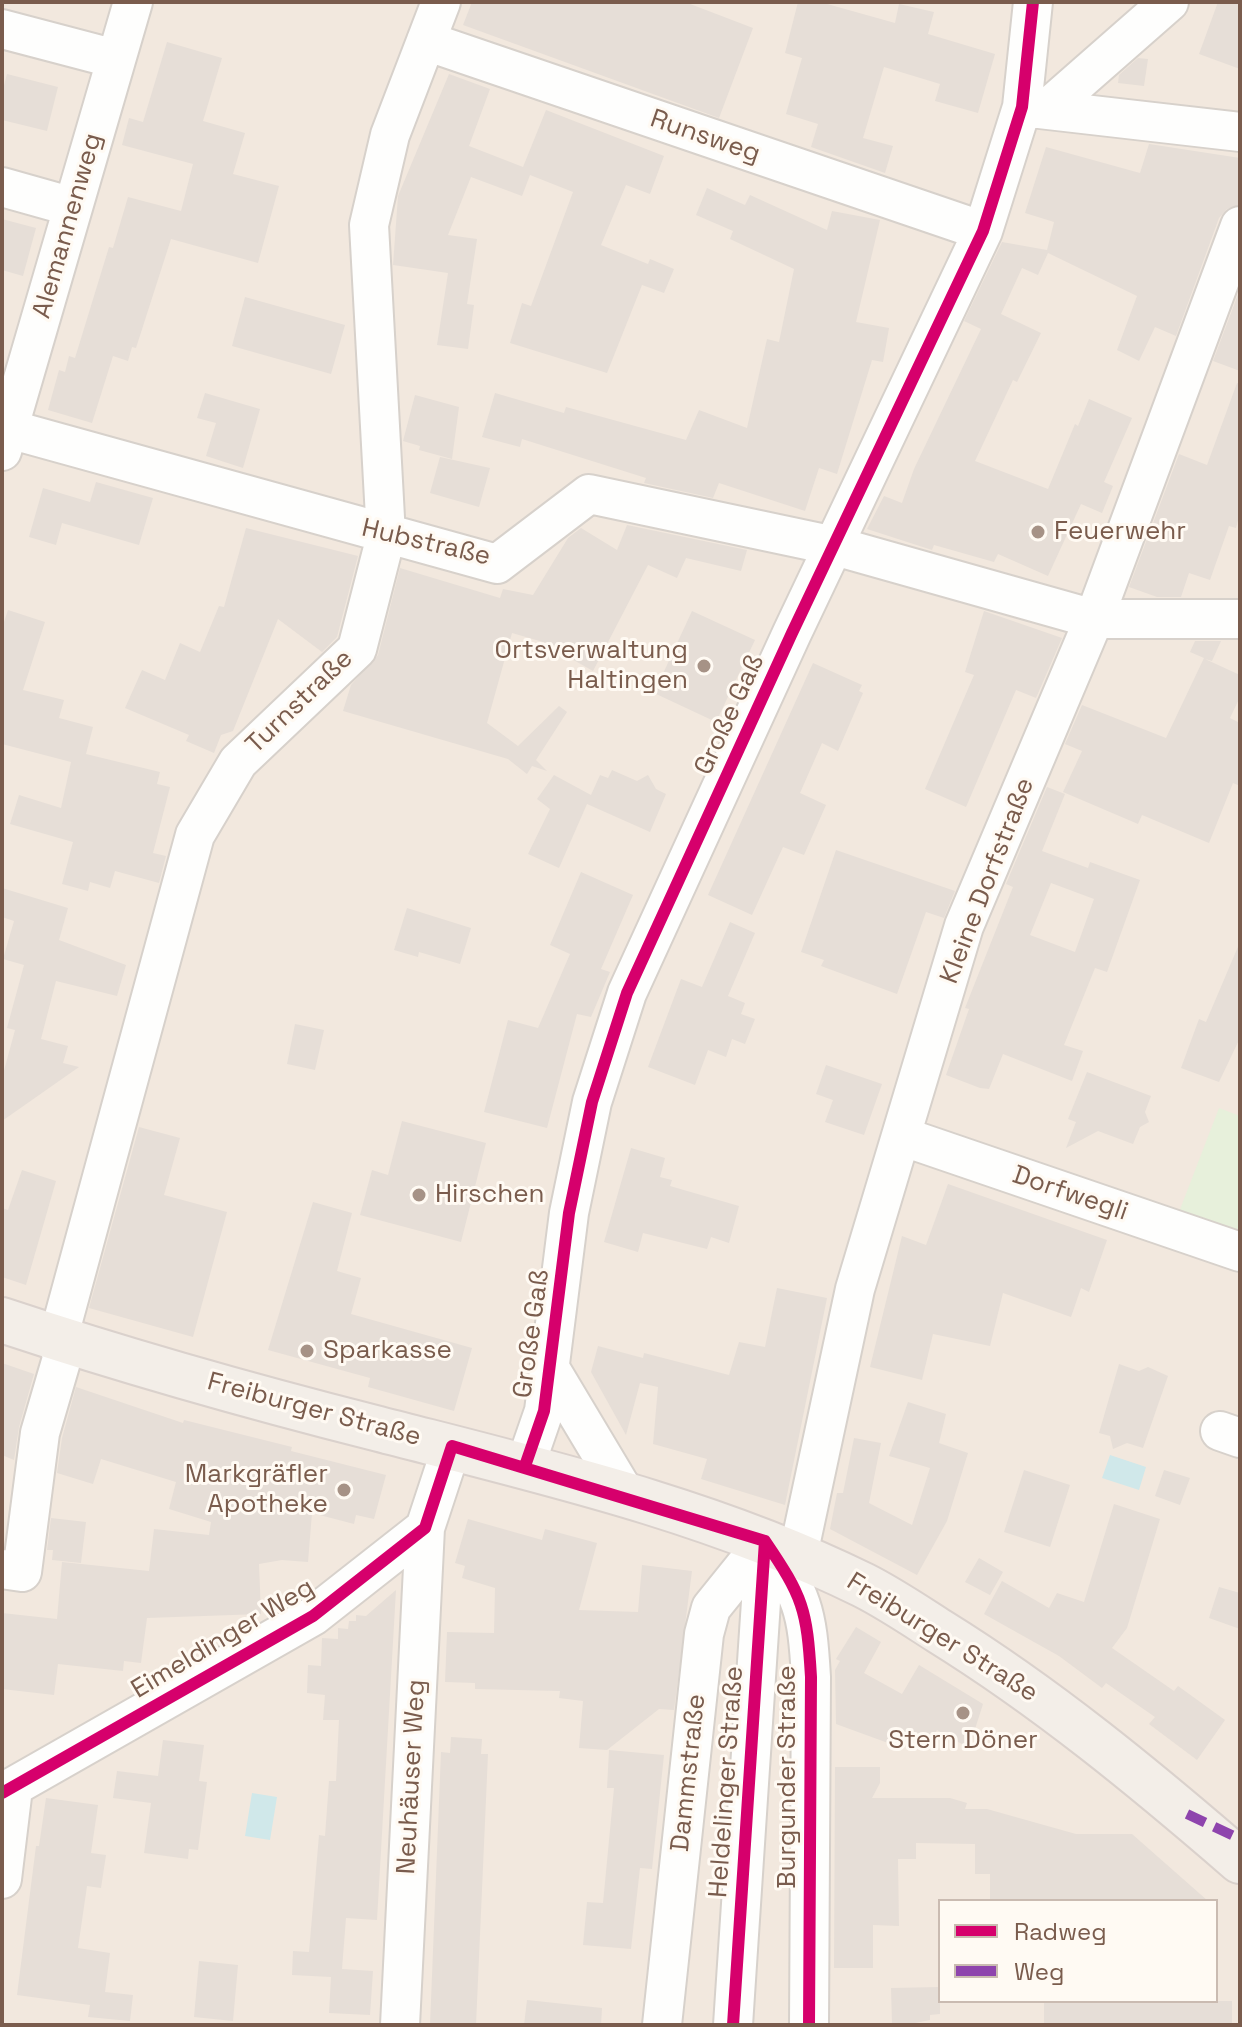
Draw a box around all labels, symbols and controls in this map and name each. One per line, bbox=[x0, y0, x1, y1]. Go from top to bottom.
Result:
street label: Runsweg bbox=[646, 104, 764, 170]
street label: Alemannenweg bbox=[27, 130, 109, 322]
street label: Hubstraße bbox=[359, 513, 493, 573]
place label: Feuerwehr bbox=[1054, 516, 1186, 548]
marker: Feuerwehr bbox=[1029, 523, 1047, 541]
place label: Ortsverwaltung Haltingen bbox=[495, 635, 688, 696]
street label: Turnstraße bbox=[240, 643, 360, 761]
street label: Große Gaß bbox=[689, 650, 771, 780]
marker: Ortsverwaltung Haltingen bbox=[695, 657, 713, 675]
street label: Kleine Dorfstraße bbox=[934, 774, 1042, 988]
street label: Dorfwegli bbox=[1008, 1160, 1132, 1228]
place label: Hirschen bbox=[435, 1179, 544, 1211]
marker: Hirschen bbox=[410, 1186, 428, 1204]
street label: Große Gaß bbox=[508, 1268, 556, 1400]
place label: Sparkasse bbox=[323, 1335, 452, 1367]
marker: Sparkasse bbox=[298, 1342, 316, 1360]
street label: Freiburger Straße bbox=[204, 1367, 424, 1453]
place label: Markgräfler Apotheke bbox=[185, 1459, 328, 1520]
marker: Markgräfler Apotheke bbox=[335, 1481, 353, 1499]
street label: Freiburger Straße bbox=[841, 1567, 1043, 1709]
street label: Eimeldinger Weg bbox=[126, 1572, 320, 1706]
street label: Heldelinger Straße bbox=[703, 1665, 751, 1899]
street label: Burgunder Straße bbox=[772, 1665, 804, 1889]
street label: Neuhäuser Weg bbox=[391, 1679, 433, 1875]
street label: Dammstraße bbox=[665, 1693, 713, 1853]
marker: Stern Döner bbox=[954, 1704, 972, 1722]
place label: Stern Döner bbox=[888, 1725, 1038, 1757]
legend bbox=[938, 1899, 1218, 2003]
text: Radweg bbox=[1014, 1916, 1107, 1947]
text: Weg bbox=[1014, 1956, 1064, 1987]

